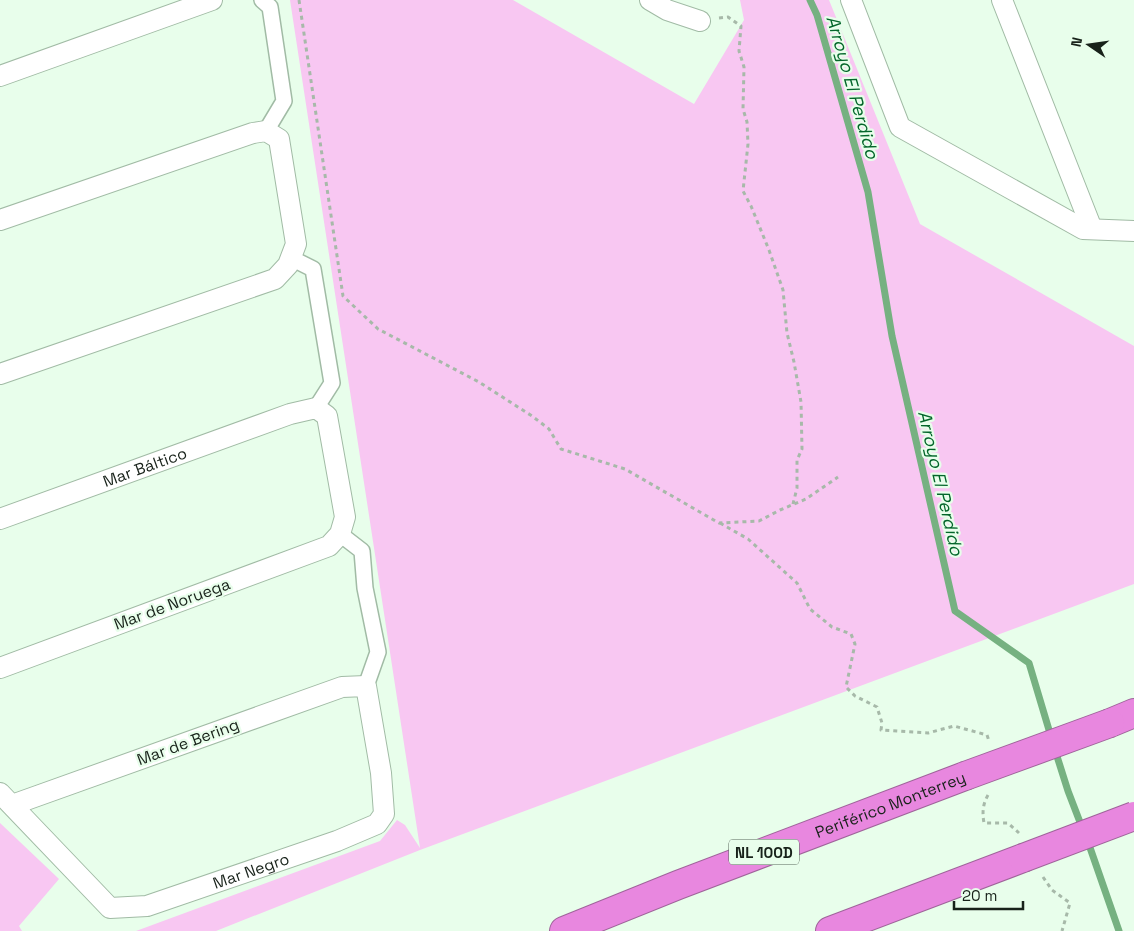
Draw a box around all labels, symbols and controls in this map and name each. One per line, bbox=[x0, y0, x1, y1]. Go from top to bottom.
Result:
water label: Arroyo El Perdido bbox=[822, 13, 885, 162]
north arrow bbox=[1064, 20, 1114, 70]
text: N bbox=[1067, 35, 1086, 49]
water label: Arroyo El Perdido bbox=[913, 408, 969, 559]
street label: Mar Báltico bbox=[100, 442, 190, 491]
street label: Mar de Noruega bbox=[111, 573, 233, 635]
street label: Mar de Bering bbox=[134, 714, 242, 770]
street label: Periférico Monterrey bbox=[812, 766, 969, 843]
road number: NL 100D bbox=[729, 840, 799, 864]
street label: Mar Negro bbox=[210, 848, 292, 893]
scale bar bbox=[954, 878, 1023, 910]
text: 20 m bbox=[962, 886, 997, 905]

